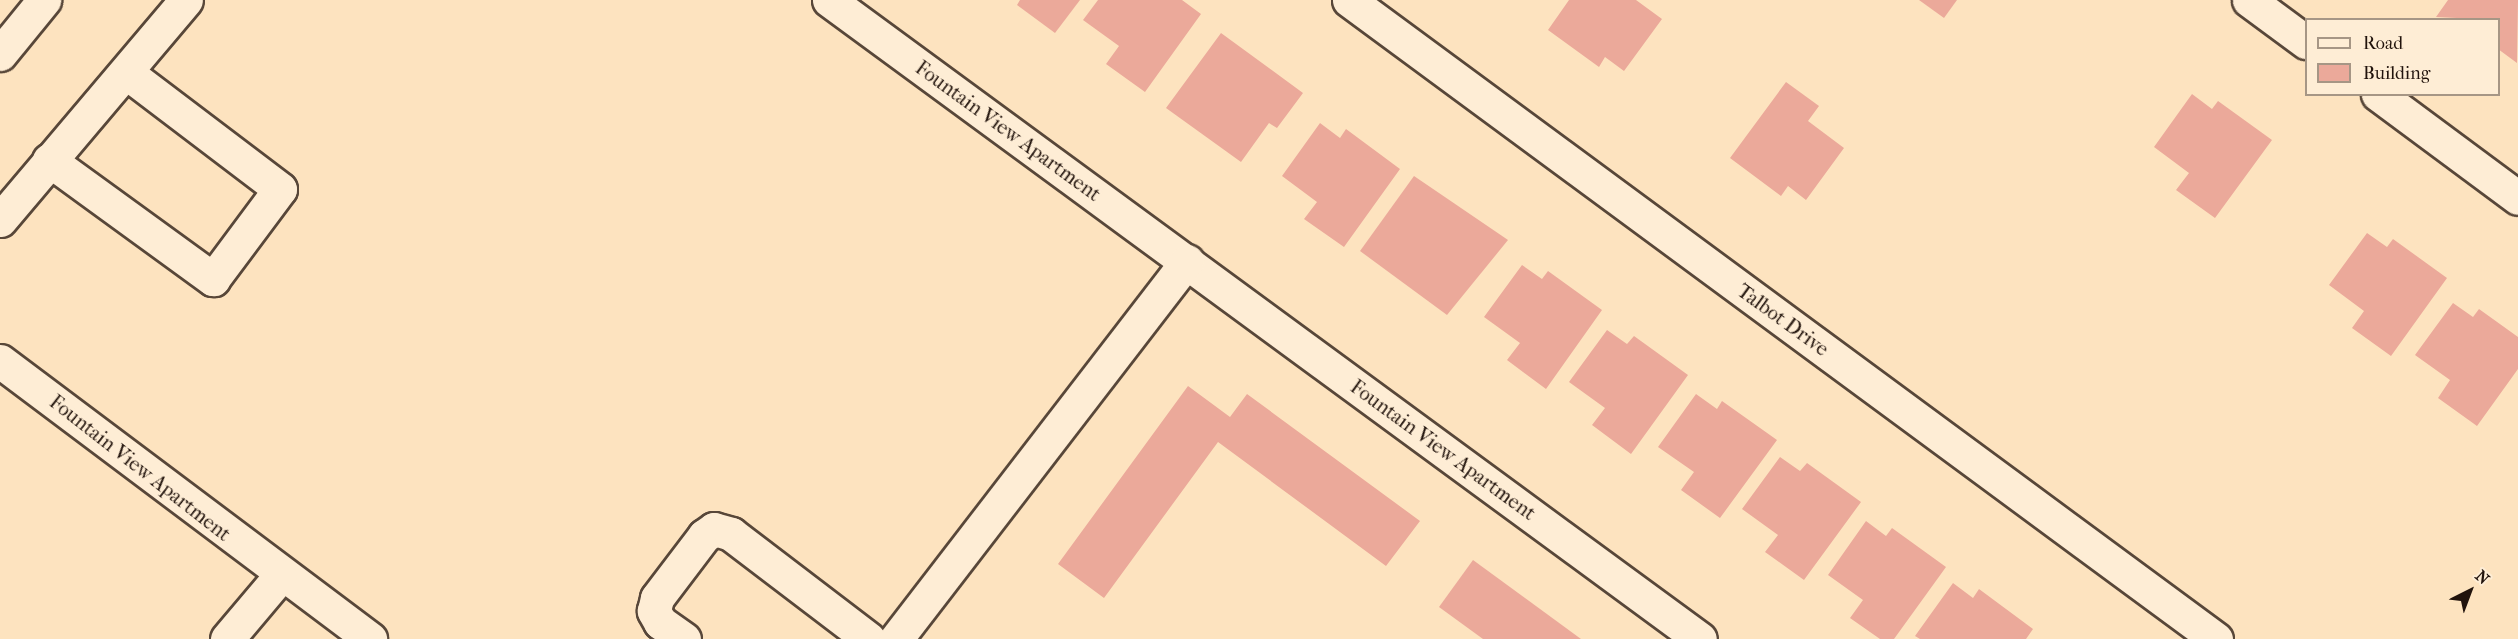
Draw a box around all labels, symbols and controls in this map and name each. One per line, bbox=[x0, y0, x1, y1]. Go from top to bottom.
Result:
legend bbox=[2305, 18, 2500, 96]
text: Road bbox=[2363, 33, 2403, 54]
street label: Fountain View Apartment bbox=[911, 56, 1105, 206]
text: Building bbox=[2363, 63, 2430, 84]
street label: Talbot Drive bbox=[1733, 279, 1833, 361]
street label: Fountain View Apartment bbox=[1346, 375, 1540, 525]
street label: Fountain View Apartment bbox=[45, 390, 235, 546]
north arrow bbox=[2440, 561, 2500, 621]
text: N bbox=[2472, 566, 2493, 588]

